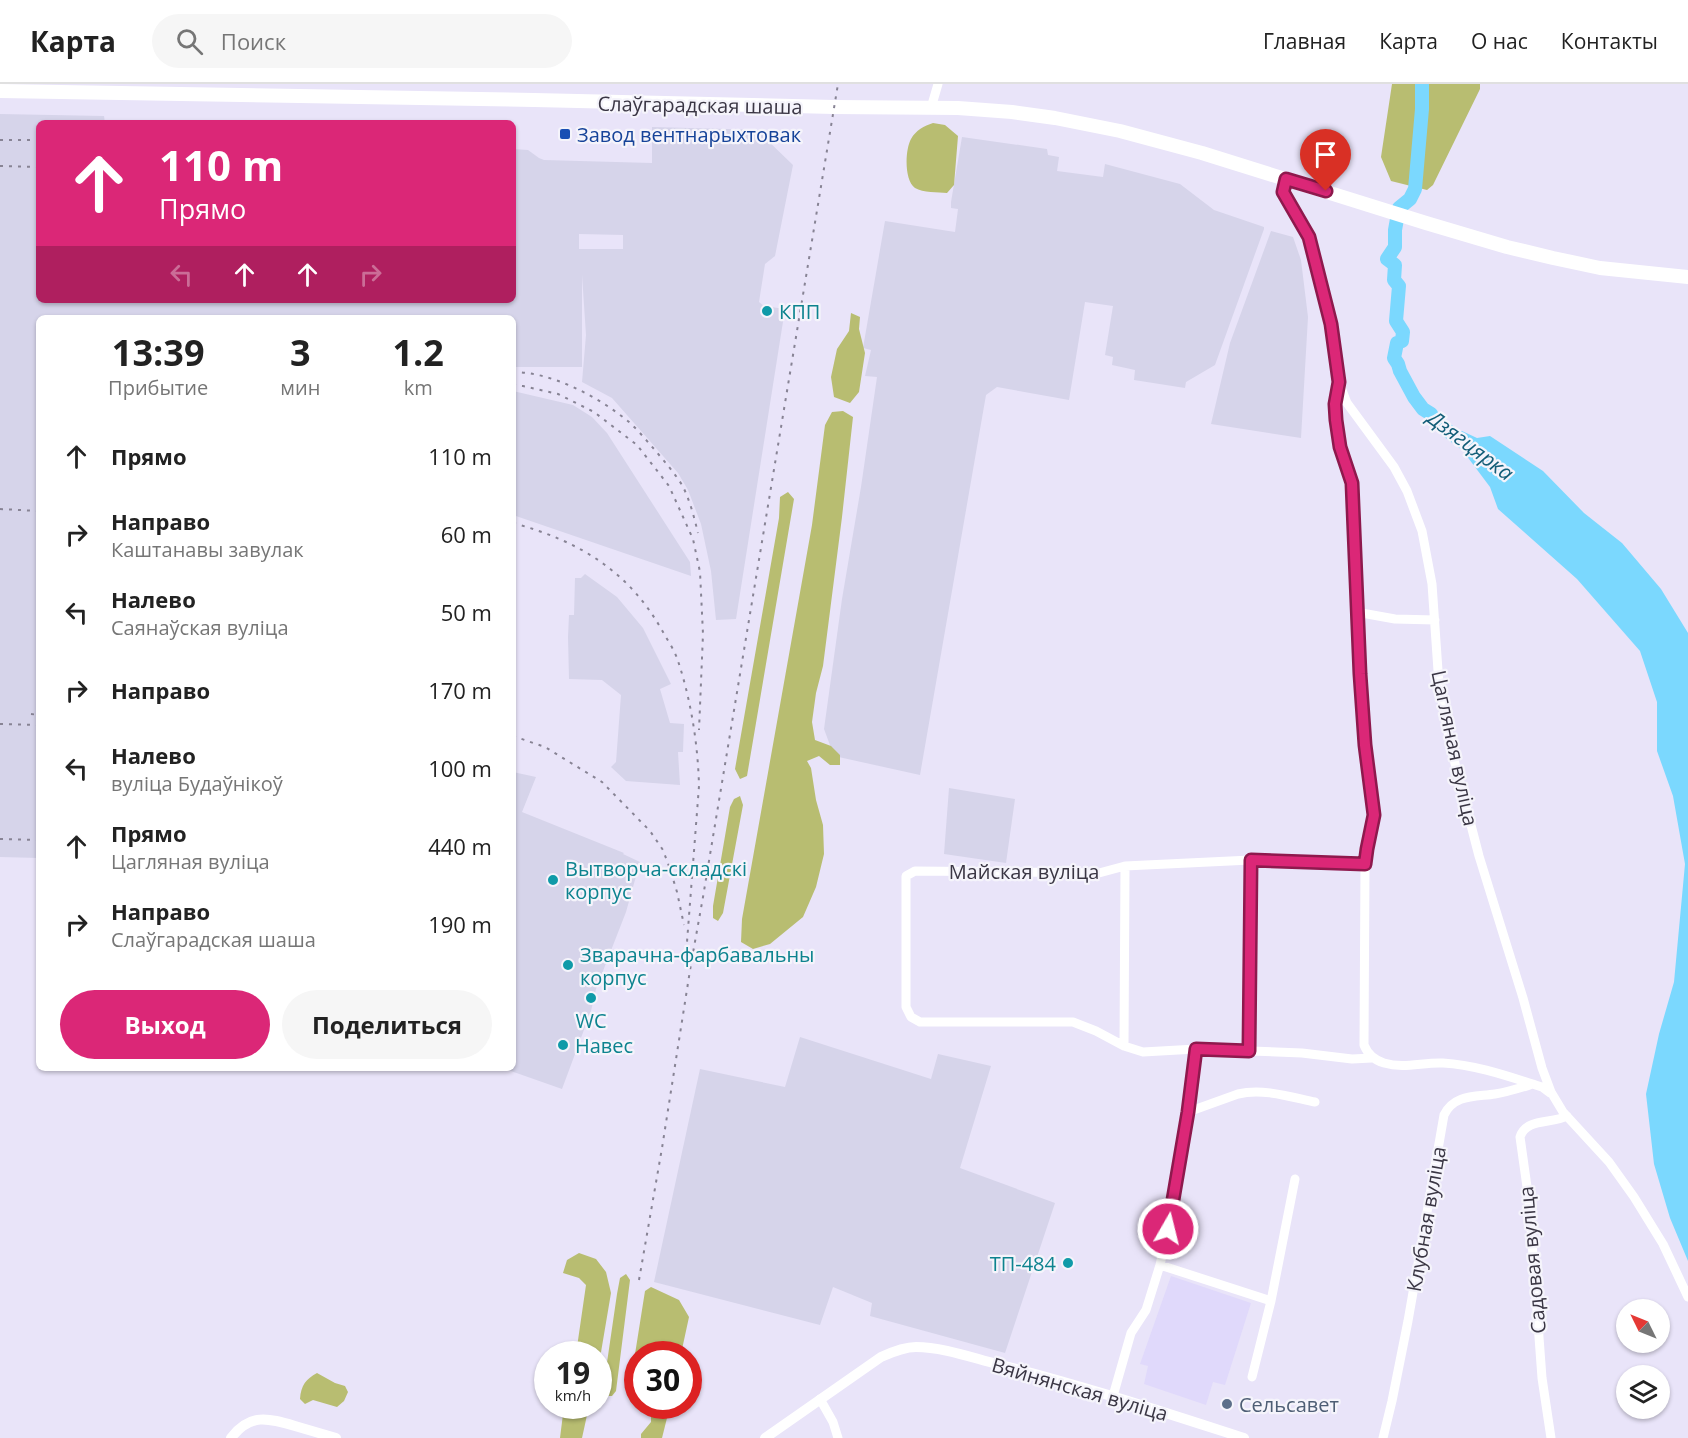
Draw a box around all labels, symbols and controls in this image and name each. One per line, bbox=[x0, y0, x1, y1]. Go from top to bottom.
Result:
search box bbox=[152, 14, 572, 68]
text: Карта bbox=[30, 22, 116, 60]
icon: search bbox=[173, 25, 206, 58]
text: Поиск bbox=[221, 26, 286, 56]
text: Главная bbox=[1263, 27, 1346, 55]
text: Карта bbox=[1379, 27, 1438, 55]
text: О нас bbox=[1471, 27, 1528, 55]
text: Контакты bbox=[1561, 27, 1658, 55]
street label: Слаўгарадская шаша bbox=[597, 90, 803, 120]
place label: Завод вентнарыхтовак bbox=[577, 121, 802, 148]
marker: Завод вентнарыхтовак bbox=[558, 127, 572, 141]
pin bbox=[1300, 129, 1351, 191]
text: 110 m bbox=[159, 136, 283, 193]
icon: arrive bbox=[1309, 138, 1342, 171]
icon: ahead bbox=[60, 144, 138, 222]
text: Прямо bbox=[159, 190, 246, 227]
icon: left bbox=[165, 258, 198, 291]
icon: ahead bbox=[228, 258, 261, 291]
icon: ahead bbox=[291, 258, 324, 291]
icon: right bbox=[354, 258, 387, 291]
place label: КПП bbox=[779, 298, 820, 325]
marker: КПП bbox=[760, 304, 774, 318]
text: 13:39 bbox=[112, 328, 204, 377]
text: 3 bbox=[290, 328, 311, 377]
text: 1.2 bbox=[392, 328, 444, 377]
text: Прибытие bbox=[108, 374, 208, 401]
text: мин bbox=[280, 374, 320, 401]
text: km bbox=[404, 374, 433, 401]
water label: Дзягцярка bbox=[1421, 402, 1520, 487]
icon: ahead bbox=[60, 440, 93, 473]
text: Прямо bbox=[111, 441, 187, 471]
text: 110 m bbox=[428, 441, 492, 471]
text: Направо bbox=[111, 506, 210, 536]
icon: right bbox=[60, 518, 93, 551]
text: 60 m bbox=[441, 519, 492, 549]
text: Каштанавы завулак bbox=[111, 536, 304, 563]
text: Налево bbox=[111, 584, 196, 614]
icon: left bbox=[60, 596, 93, 629]
text: 50 m bbox=[441, 597, 492, 627]
text: Саянаўская вуліца bbox=[111, 614, 289, 641]
street label: Цагляная вуліца bbox=[1425, 668, 1485, 828]
icon: right bbox=[60, 674, 93, 707]
text: Направо bbox=[111, 675, 210, 705]
text: 170 m bbox=[428, 675, 492, 705]
text: Налево bbox=[111, 740, 196, 770]
icon: left bbox=[60, 752, 93, 785]
text: 100 m bbox=[428, 753, 492, 783]
text: вуліца Будаўнікоў bbox=[111, 770, 283, 797]
text: Прямо bbox=[111, 818, 187, 848]
icon: ahead bbox=[60, 830, 93, 863]
text: 440 m bbox=[428, 831, 492, 861]
text: Цагляная вуліца bbox=[111, 848, 270, 875]
place label: Вытворча-складскі корпус bbox=[565, 855, 747, 905]
street label: Майская вуліца bbox=[949, 858, 1099, 885]
marker: Вытворча-складскі корпус bbox=[546, 873, 560, 887]
text: Направо bbox=[111, 896, 210, 926]
icon: right bbox=[60, 908, 93, 941]
text: 190 m bbox=[428, 909, 492, 939]
text: Слаўгарадская шаша bbox=[111, 926, 316, 953]
place label: Зварачна-фарбавальны корпус bbox=[580, 941, 814, 991]
marker: Зварачна-фарбавальны корпус bbox=[561, 958, 575, 972]
button: Выход bbox=[60, 990, 270, 1059]
button: Поделиться bbox=[282, 990, 492, 1059]
marker: WC bbox=[584, 991, 598, 1005]
place label: WC bbox=[575, 1007, 607, 1034]
place label: Навес bbox=[575, 1032, 633, 1059]
marker: Навес bbox=[556, 1038, 570, 1052]
street label: Клубная вуліца bbox=[1400, 1144, 1452, 1294]
street label: Садовая вуліца bbox=[1512, 1185, 1552, 1335]
position arrow bbox=[1136, 1197, 1200, 1261]
place label: ТП-484 bbox=[990, 1250, 1057, 1277]
marker: ТП-484 bbox=[1061, 1256, 1075, 1270]
north arrow bbox=[1616, 1299, 1670, 1353]
map controls bbox=[1616, 1299, 1670, 1419]
speed limit sign: 30 bbox=[624, 1341, 702, 1419]
street label: Вяйнянская вуліца bbox=[989, 1351, 1171, 1427]
text: 19 bbox=[556, 1352, 590, 1393]
button: layers bbox=[1616, 1365, 1670, 1419]
text: km/h bbox=[555, 1385, 591, 1405]
place label: Сельсавет bbox=[1239, 1391, 1339, 1418]
marker: Сельсавет bbox=[1220, 1397, 1234, 1411]

